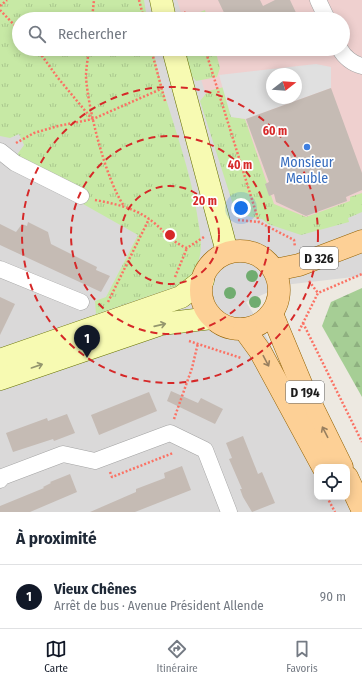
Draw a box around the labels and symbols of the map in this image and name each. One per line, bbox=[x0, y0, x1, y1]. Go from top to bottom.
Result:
north arrow bbox=[266, 68, 302, 104]
text: 60 m bbox=[263, 124, 287, 138]
marker: Monsieur Meuble bbox=[302, 142, 312, 152]
place label: Monsieur Meuble bbox=[280, 154, 334, 187]
text: 40 m bbox=[228, 158, 252, 172]
text: 20 m bbox=[192, 194, 217, 208]
your location bbox=[231, 198, 251, 218]
centre of rings bbox=[163, 228, 177, 242]
road number: D 326 bbox=[300, 247, 338, 269]
one-way arrow bbox=[153, 321, 166, 329]
pin: 1 bbox=[74, 325, 100, 358]
one-way arrow bbox=[262, 355, 270, 367]
one-way arrow bbox=[31, 362, 43, 370]
road number: D 194 bbox=[286, 381, 324, 403]
one-way arrow bbox=[321, 426, 328, 438]

